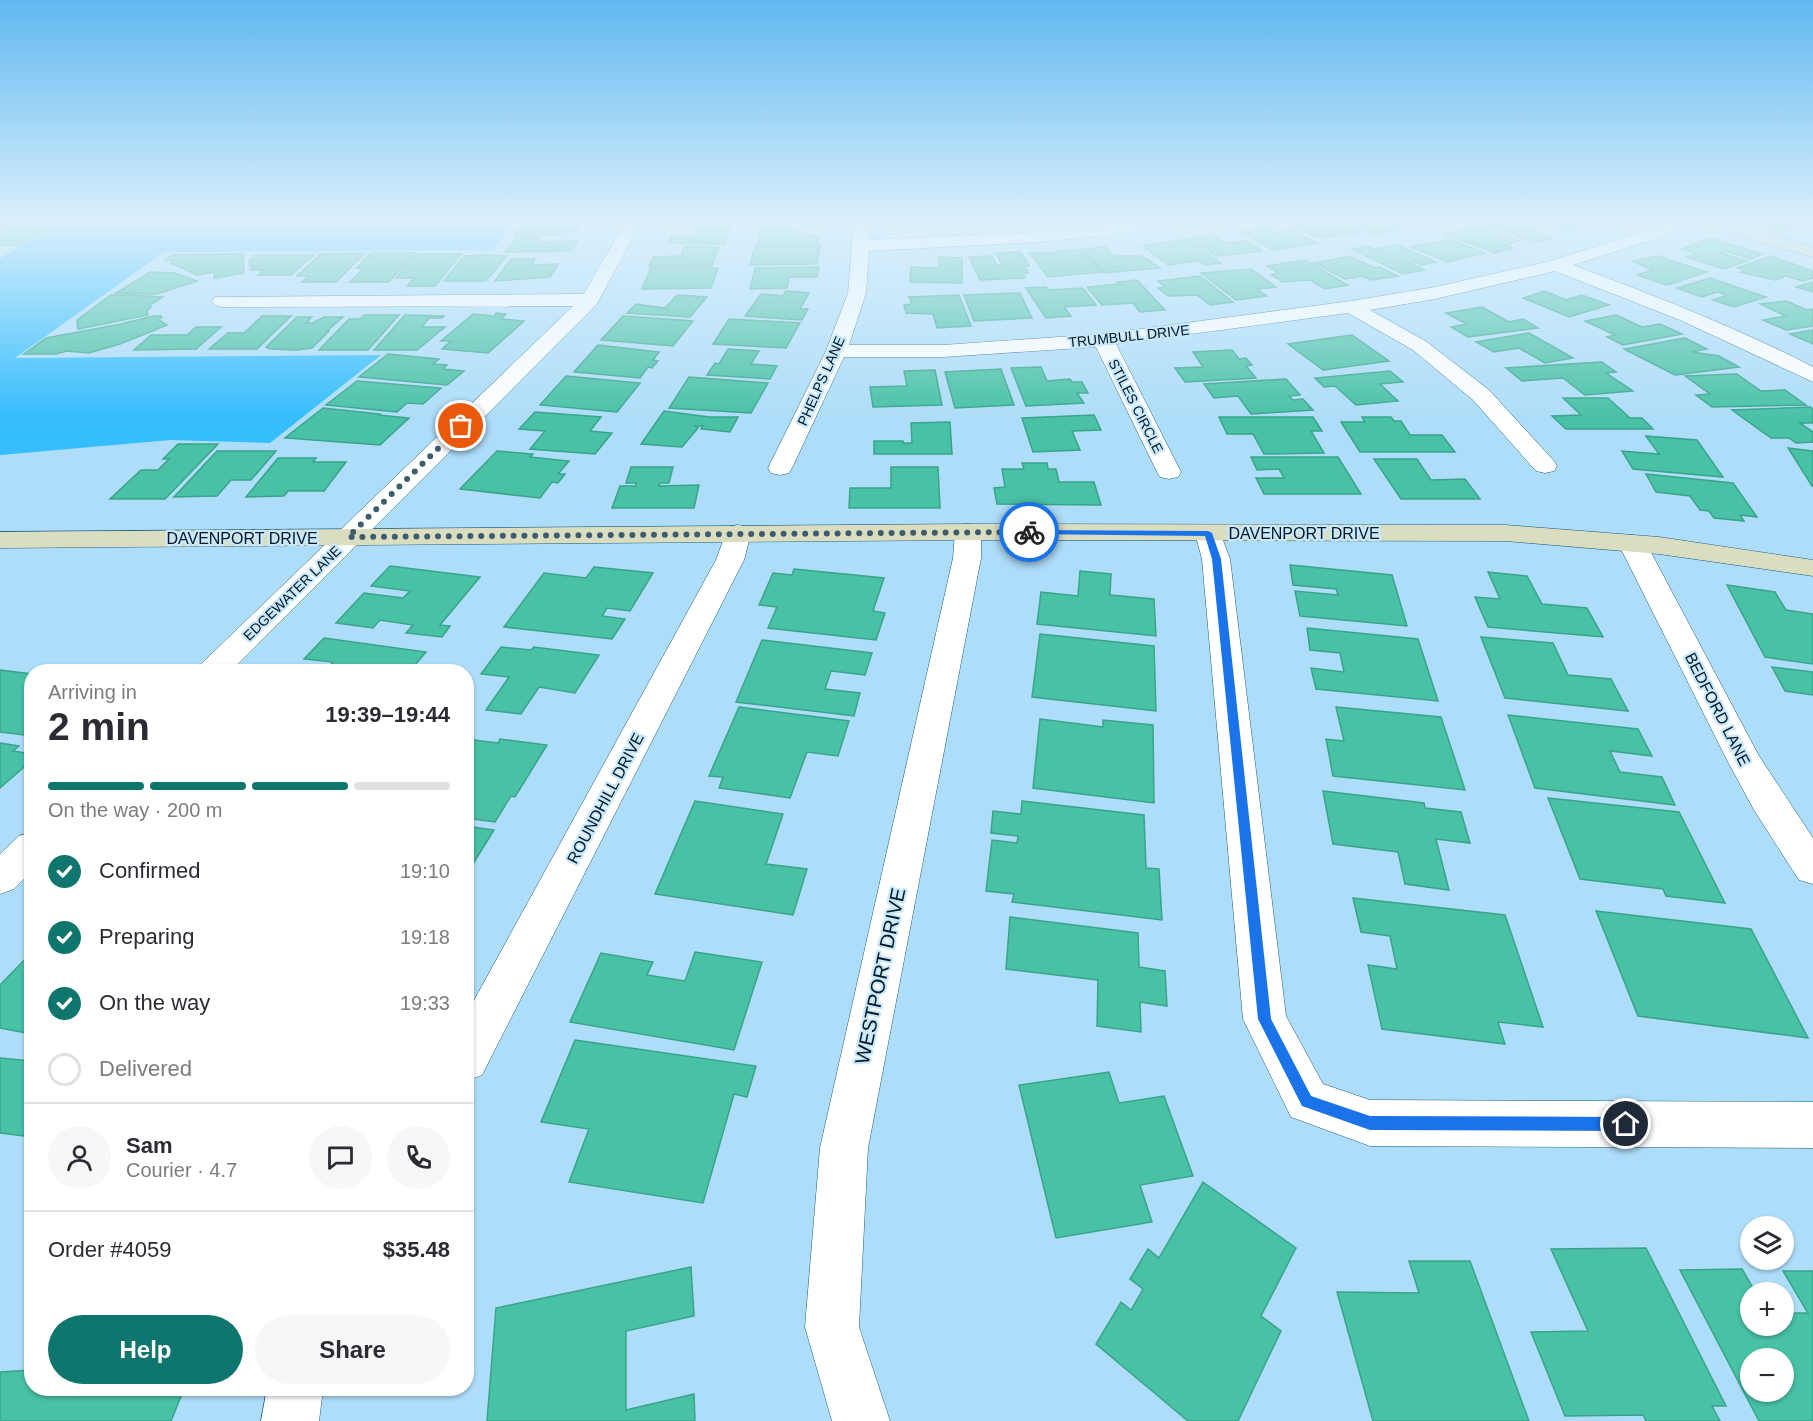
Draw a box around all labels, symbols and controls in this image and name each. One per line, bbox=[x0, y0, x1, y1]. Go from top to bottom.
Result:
street label: TRUMBULL DRIVE bbox=[1068, 322, 1190, 350]
street label: PHELPS LANE bbox=[794, 334, 848, 428]
street label: STILES CIRCLE bbox=[1105, 356, 1167, 456]
pin bbox=[435, 400, 486, 451]
icon: bag bbox=[444, 409, 477, 442]
courier bbox=[999, 502, 1059, 562]
icon: bike bbox=[1013, 516, 1046, 549]
street label: DAVENPORT DRIVE bbox=[1228, 525, 1380, 542]
street label: DAVENPORT DRIVE bbox=[166, 530, 318, 547]
street label: EDGEWATER LANE bbox=[240, 542, 344, 644]
street label: BEDFORD LANE bbox=[1682, 650, 1753, 769]
text: Arriving in bbox=[48, 681, 137, 703]
text: 19:39–19:44 bbox=[325, 702, 450, 727]
text: 2 min bbox=[48, 705, 150, 748]
street label: ROUNDHILL DRIVE bbox=[564, 730, 647, 866]
text: On the way · 200 m bbox=[48, 799, 223, 821]
icon: check bbox=[48, 855, 81, 888]
text: Confirmed bbox=[99, 858, 200, 883]
text: 19:10 bbox=[400, 860, 450, 882]
street label: WESTPORT DRIVE bbox=[851, 886, 909, 1066]
icon: check bbox=[48, 921, 81, 954]
text: Preparing bbox=[99, 924, 194, 949]
text: 19:18 bbox=[400, 926, 450, 948]
icon: check bbox=[48, 987, 81, 1020]
text: On the way bbox=[99, 990, 210, 1015]
text: 19:33 bbox=[400, 992, 450, 1014]
text: Delivered bbox=[99, 1056, 192, 1081]
pin bbox=[1600, 1098, 1651, 1149]
icon: home bbox=[1609, 1107, 1642, 1140]
button: person bbox=[48, 1126, 111, 1189]
button: chat bbox=[309, 1126, 372, 1189]
button: phone bbox=[387, 1126, 450, 1189]
text: Sam bbox=[126, 1133, 172, 1158]
text: Courier · 4.7 bbox=[126, 1159, 237, 1181]
map controls bbox=[1740, 1216, 1794, 1402]
button: layers bbox=[1740, 1216, 1794, 1270]
text: Order #4059 bbox=[48, 1237, 172, 1262]
text: $35.48 bbox=[383, 1237, 450, 1262]
button: + bbox=[1740, 1282, 1794, 1336]
button: Help bbox=[48, 1315, 243, 1384]
button: Share bbox=[255, 1315, 450, 1384]
button: − bbox=[1740, 1348, 1794, 1402]

